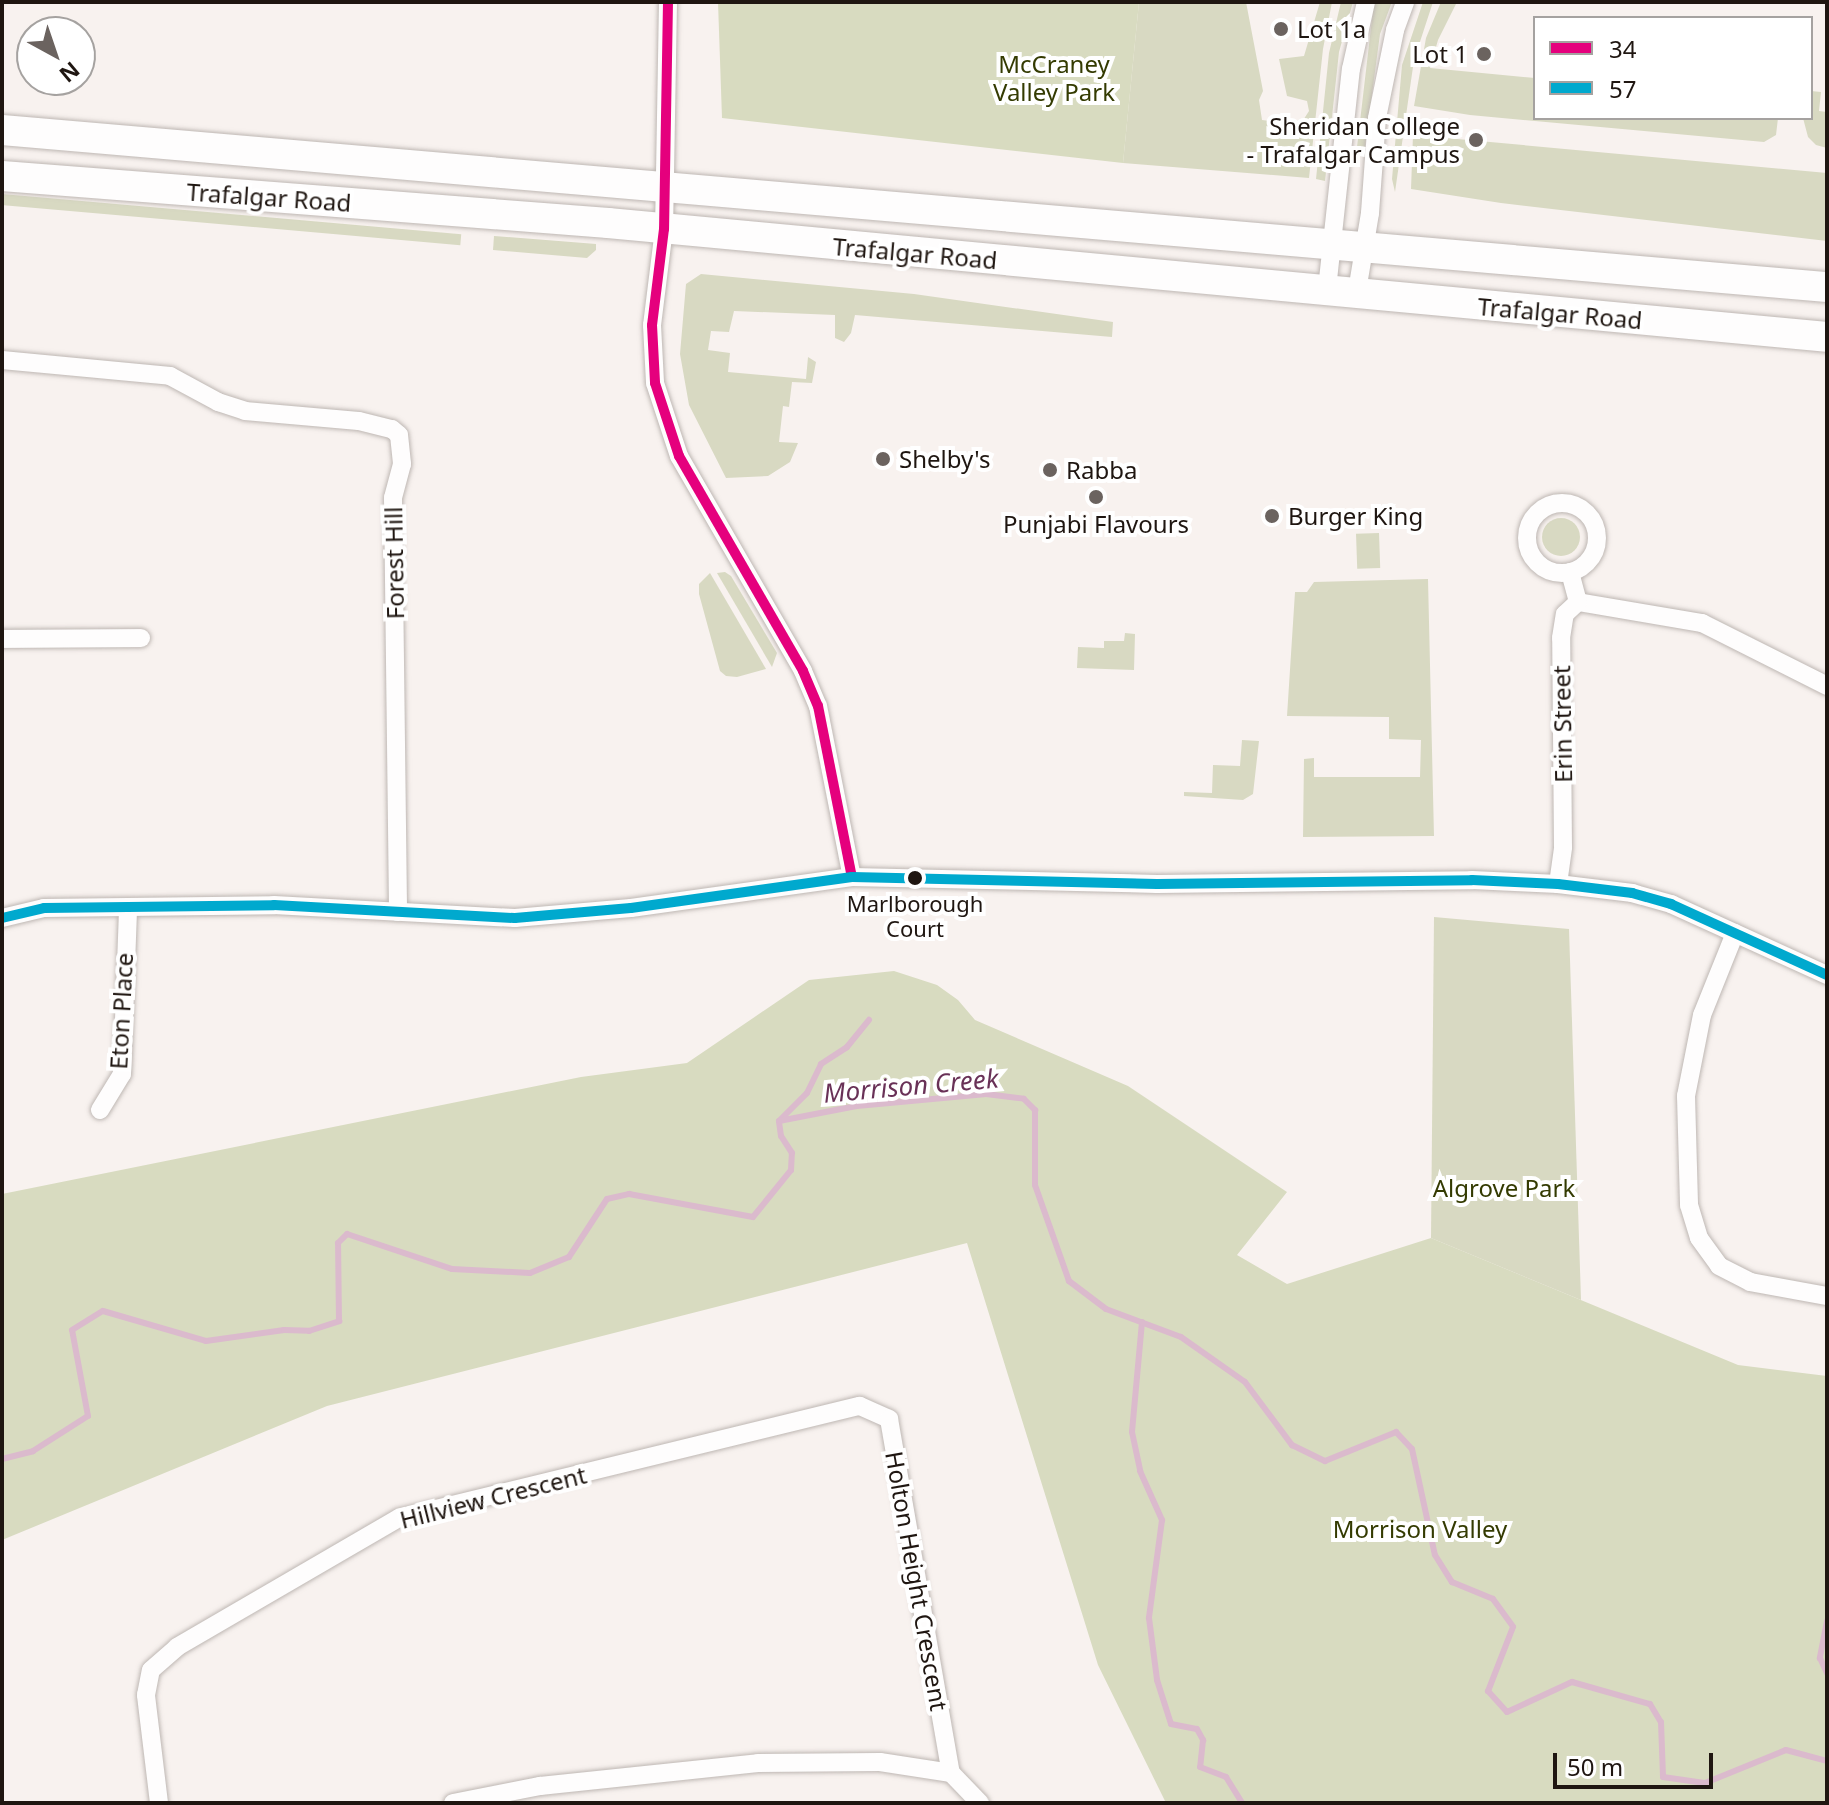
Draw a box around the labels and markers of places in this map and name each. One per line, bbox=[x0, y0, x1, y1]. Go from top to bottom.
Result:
place label: Lot 1a bbox=[1297, 15, 1366, 43]
marker: Lot 1a bbox=[1272, 20, 1290, 38]
place label: Lot 1 bbox=[1412, 40, 1468, 68]
marker: Lot 1 bbox=[1475, 45, 1493, 63]
place label: Sheridan College - Trafalgar Campus bbox=[1247, 112, 1460, 168]
marker: Sheridan College - Trafalgar Campus bbox=[1467, 131, 1485, 149]
place label: Shelby's bbox=[899, 445, 990, 473]
marker: Shelby's bbox=[874, 450, 892, 468]
place label: Rabba bbox=[1066, 456, 1137, 484]
marker: Rabba bbox=[1041, 461, 1059, 479]
marker: Punjabi Flavours bbox=[1087, 488, 1105, 506]
place label: Burger King bbox=[1288, 502, 1423, 530]
marker: Burger King bbox=[1263, 507, 1281, 525]
place label: Punjabi Flavours bbox=[1003, 510, 1189, 538]
marker: Marlborough Court bbox=[907, 870, 923, 886]
place label: Marlborough Court bbox=[847, 890, 983, 942]

